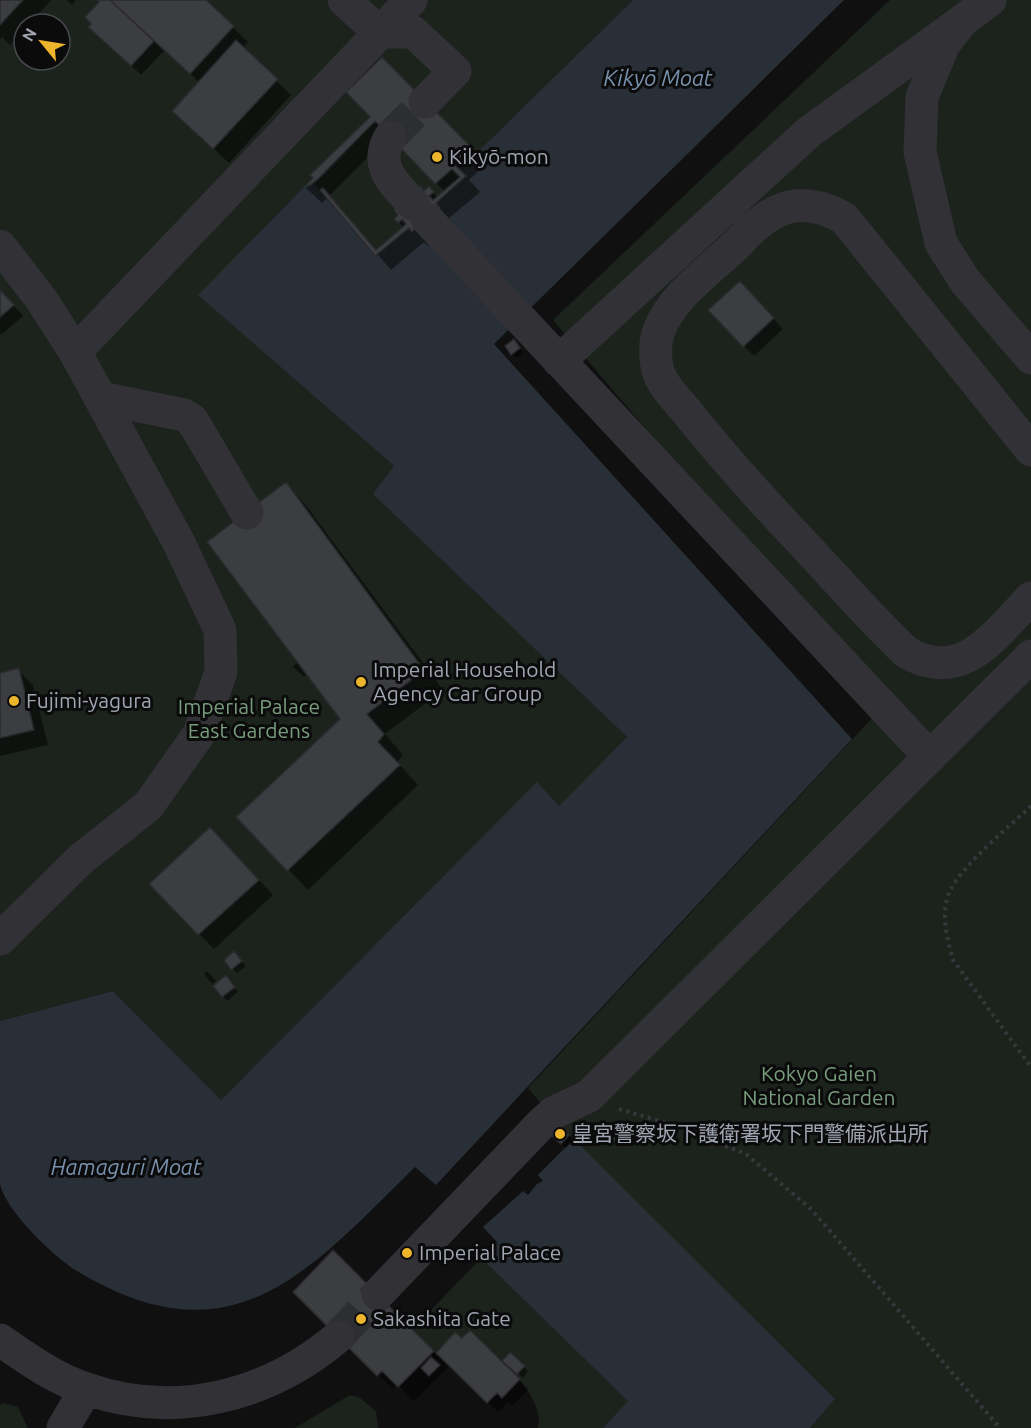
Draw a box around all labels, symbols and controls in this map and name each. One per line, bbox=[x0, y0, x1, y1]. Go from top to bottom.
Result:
north arrow bbox=[12, 12, 72, 72]
text: N bbox=[18, 25, 40, 44]
water label: Kikyō Moat bbox=[604, 65, 713, 90]
place label: Kikyō-mon bbox=[449, 144, 549, 168]
marker: Kikyō-mon bbox=[430, 150, 444, 164]
place label: Imperial Household Agency Car Group bbox=[373, 657, 556, 705]
marker: Imperial Household Agency Car Group bbox=[354, 675, 368, 689]
place label: Fujimi-yagura bbox=[26, 688, 152, 712]
marker: Fujimi-yagura bbox=[7, 694, 21, 708]
park label: Imperial Palace East Gardens bbox=[178, 694, 320, 742]
park label: Kokyo Gaien National Garden bbox=[742, 1061, 896, 1109]
place label: 皇宮警察坂下護衛署坂下門警備派出所 bbox=[572, 1121, 929, 1145]
marker: 皇宮警察坂下護衛署坂下門警備派出所 bbox=[553, 1127, 567, 1141]
water label: Hamaguri Moat bbox=[51, 1154, 202, 1179]
place label: Imperial Palace bbox=[419, 1240, 561, 1264]
marker: Imperial Palace bbox=[400, 1246, 414, 1260]
place label: Sakashita Gate bbox=[373, 1306, 511, 1330]
marker: Sakashita Gate bbox=[354, 1312, 368, 1326]

